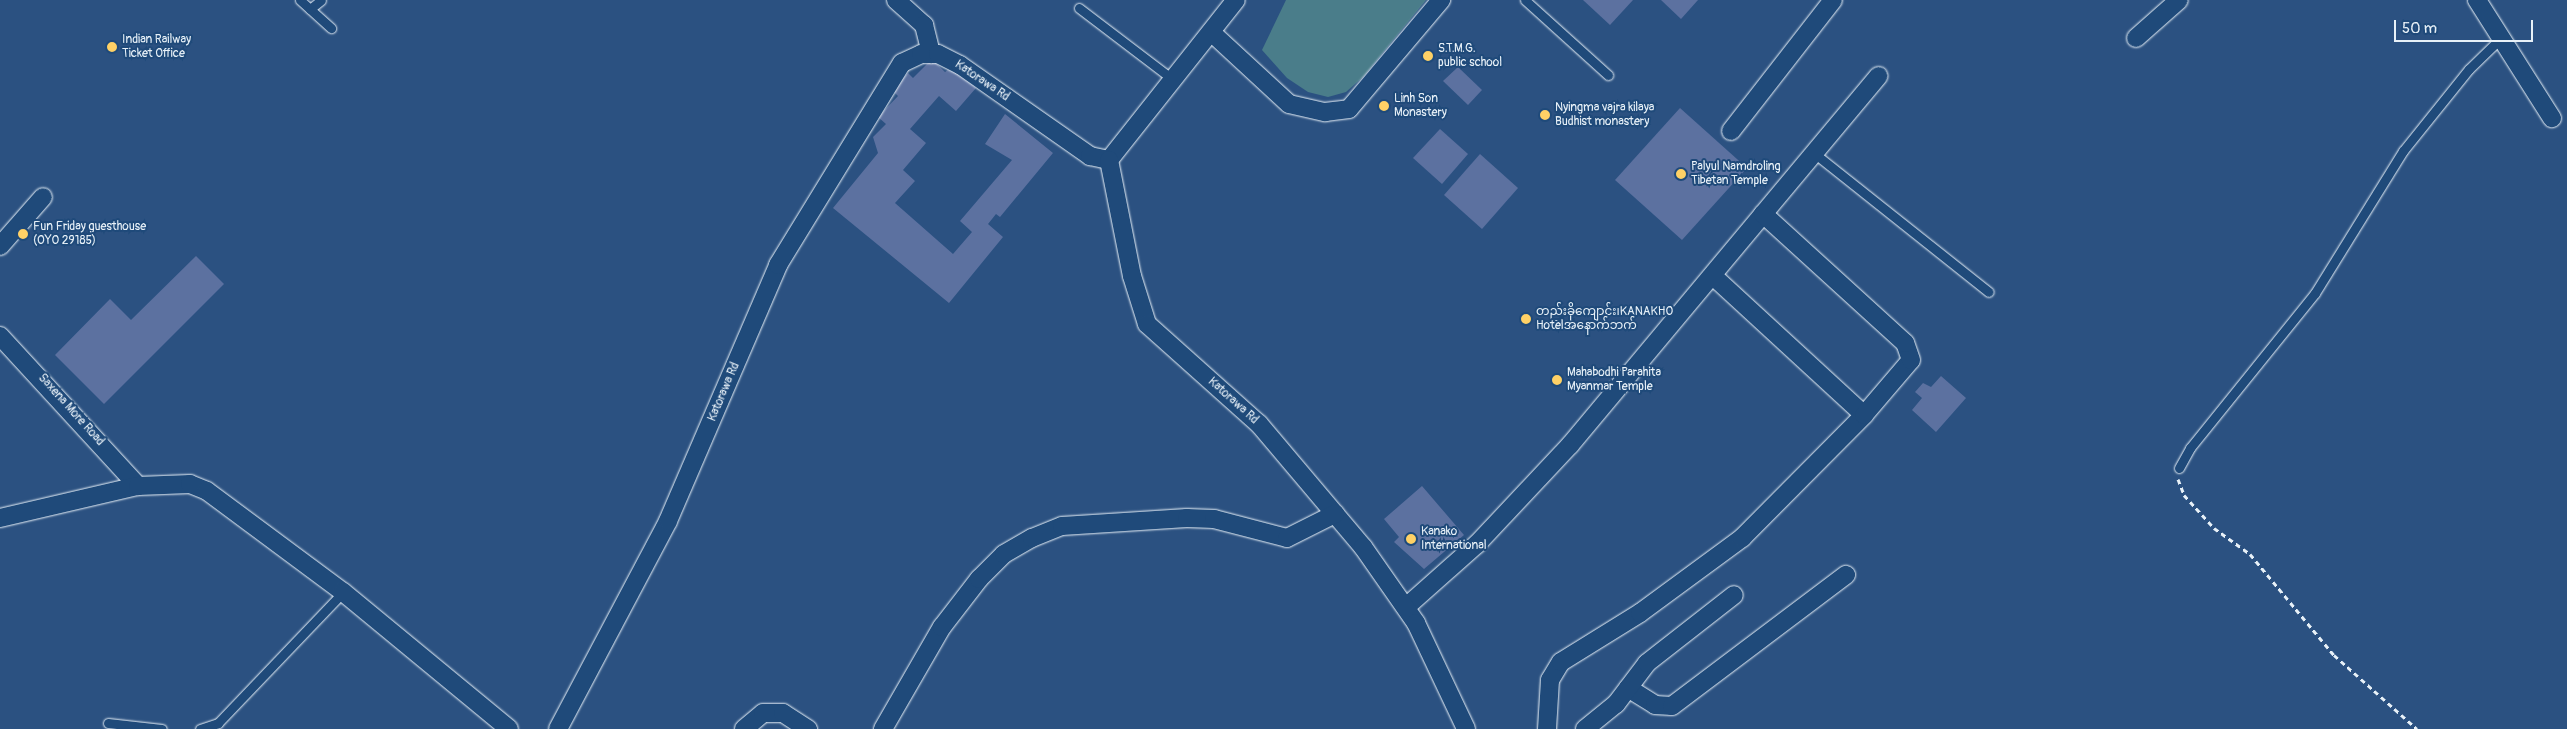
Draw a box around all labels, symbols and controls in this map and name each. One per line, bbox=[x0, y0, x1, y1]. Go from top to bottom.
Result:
scale bar bbox=[2397, 10, 2536, 42]
text: 50 m bbox=[2402, 19, 2437, 38]
place label: Indian Railway Ticket Office bbox=[122, 33, 191, 61]
marker: Indian Railway Ticket Office bbox=[106, 41, 118, 53]
place label: S.T.M.G. public school bbox=[1438, 42, 1502, 70]
marker: S.T.M.G. public school bbox=[1422, 50, 1434, 62]
street label: Katorawa Rd bbox=[952, 57, 1012, 105]
place label: Linh Son Monastery bbox=[1394, 92, 1447, 120]
marker: Linh Son Monastery bbox=[1378, 100, 1390, 112]
place label: Nyingma vajra kilaya Budhist monastery bbox=[1555, 101, 1654, 129]
marker: Nyingma vajra kilaya Budhist monastery bbox=[1539, 109, 1551, 121]
place label: Palyul Namdroling Tibetan Temple bbox=[1691, 160, 1781, 188]
marker: Palyul Namdroling Tibetan Temple bbox=[1675, 168, 1687, 180]
place label: Fun Friday guesthouse (OYO 29185) bbox=[33, 220, 146, 248]
marker: Fun Friday guesthouse (OYO 29185) bbox=[17, 228, 29, 240]
place label: တည်းခိုကျောင်း၊KANAKHO Hotelအနောက်ဘက် bbox=[1536, 305, 1673, 333]
marker: တည်းခိုကျောင်း၊KANAKHO Hotelအနောက်ဘက် bbox=[1520, 313, 1532, 325]
street label: Katorawa Rd bbox=[705, 360, 743, 424]
place label: Mahabodhi Parahita Myanmar Temple bbox=[1567, 366, 1661, 394]
street label: Saxena More Road bbox=[35, 371, 107, 449]
marker: Mahabodhi Parahita Myanmar Temple bbox=[1551, 374, 1563, 386]
street label: Katorawa Rd bbox=[1205, 375, 1261, 427]
place label: Kanako International bbox=[1421, 525, 1487, 553]
marker: Kanako International bbox=[1405, 533, 1417, 545]

